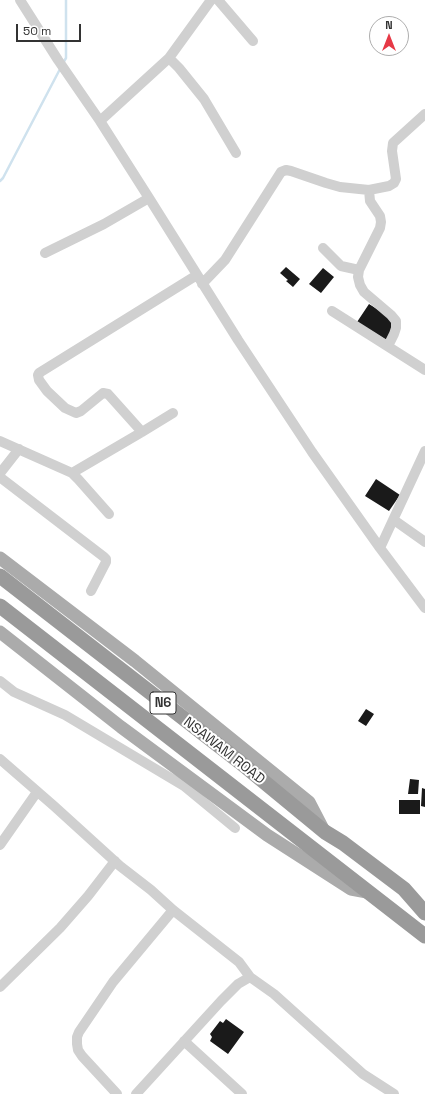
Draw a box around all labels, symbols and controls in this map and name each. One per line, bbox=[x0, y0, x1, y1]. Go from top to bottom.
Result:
scale bar bbox=[18, 16, 83, 42]
north arrow bbox=[369, 16, 409, 56]
text: N bbox=[385, 18, 393, 32]
text: 50 m bbox=[23, 23, 51, 39]
road number: N6 bbox=[150, 692, 176, 714]
street label: NSAWAM ROAD bbox=[180, 714, 268, 788]

